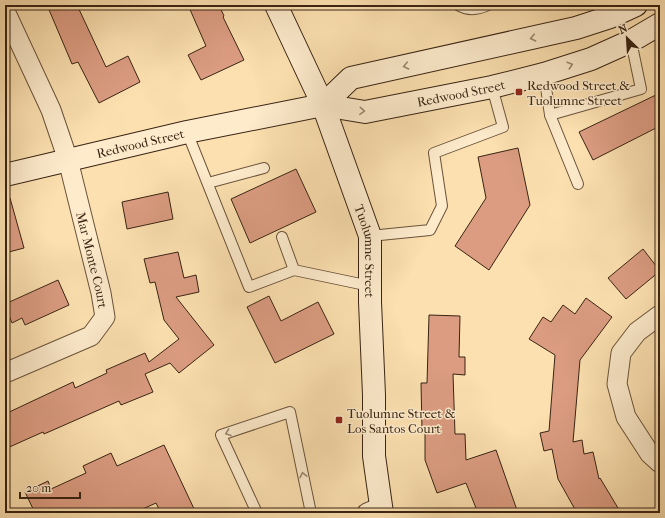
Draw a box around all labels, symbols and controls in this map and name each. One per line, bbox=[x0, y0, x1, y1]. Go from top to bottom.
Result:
north arrow bbox=[607, 18, 647, 58]
text: N bbox=[616, 21, 630, 37]
one-way arrow bbox=[530, 33, 536, 41]
one-way arrow bbox=[403, 62, 409, 70]
one-way arrow bbox=[567, 62, 574, 70]
street label: Redwood Street bbox=[416, 77, 507, 110]
place label: Redwood Street & Tuolumne Street bbox=[527, 78, 630, 108]
marker: Redwood Street & Tuolumne Street bbox=[514, 87, 524, 97]
one-way arrow bbox=[359, 106, 365, 115]
street label: Redwood Street bbox=[95, 126, 186, 161]
street label: Tuolumne Street bbox=[351, 202, 377, 298]
street label: Mar Monte Court bbox=[73, 210, 110, 310]
place label: Tuolumne Street & Los Santos Court bbox=[347, 406, 456, 436]
marker: Tuolumne Street & Los Santos Court bbox=[334, 415, 344, 425]
one-way arrow bbox=[224, 429, 231, 437]
one-way arrow bbox=[300, 472, 308, 478]
scale bar bbox=[20, 474, 80, 500]
text: 20 m bbox=[26, 481, 51, 495]

